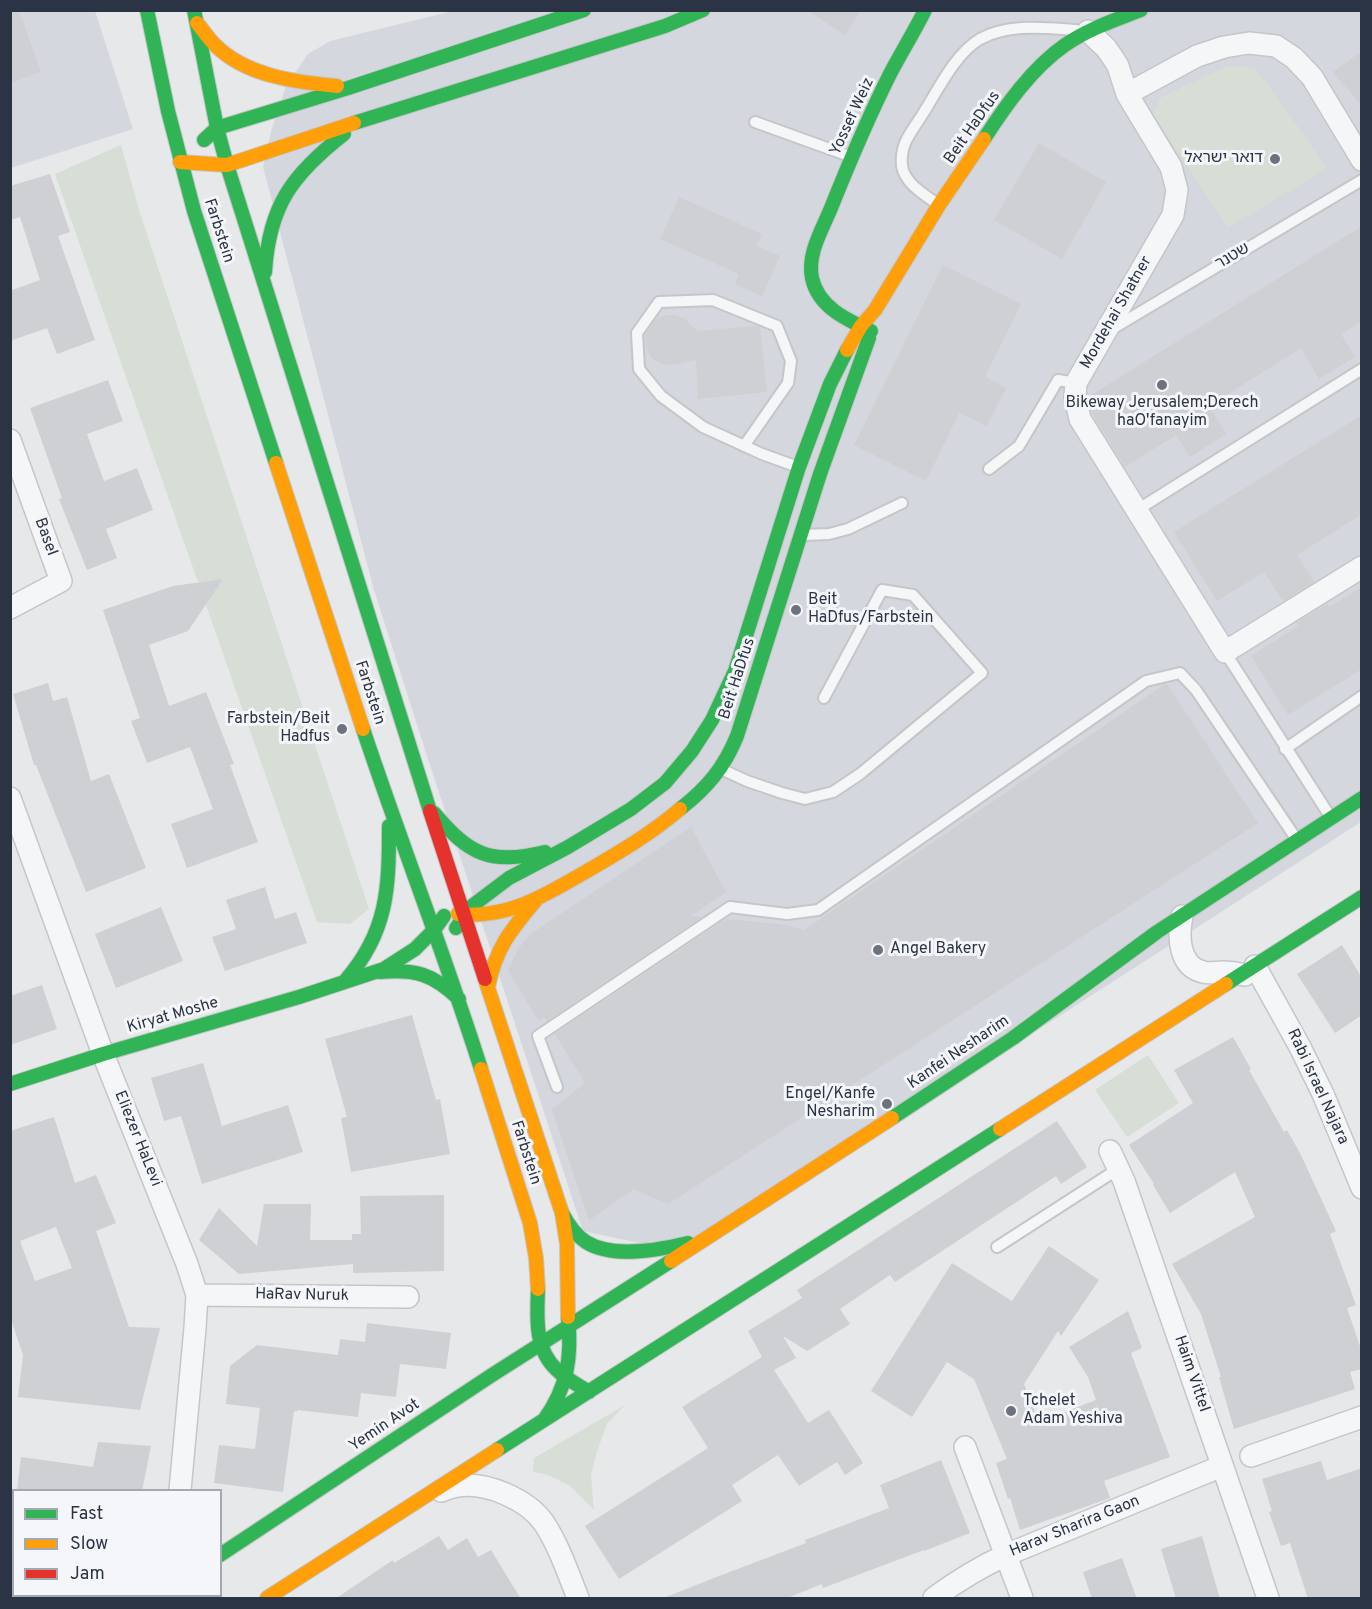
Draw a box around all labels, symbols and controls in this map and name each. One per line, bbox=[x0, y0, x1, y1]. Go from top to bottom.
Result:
street label: Yossef Weiz bbox=[827, 75, 879, 159]
street label: Beit HaDfus bbox=[941, 88, 1005, 168]
place label: דואר ישראל bbox=[1184, 149, 1263, 169]
marker: דואר ישראל bbox=[1268, 152, 1282, 166]
street label: Farbstein bbox=[199, 197, 237, 265]
street label: שטנר bbox=[1213, 239, 1253, 275]
street label: Mordehai Shatner bbox=[1077, 253, 1157, 373]
marker: Bikeway Jerusalem;Derech haO'fanayim bbox=[1155, 378, 1169, 392]
place label: Bikeway Jerusalem;Derech haO'fanayim bbox=[1066, 394, 1258, 432]
street label: Basel bbox=[29, 515, 61, 559]
place label: Beit HaDfus/Farbstein bbox=[808, 591, 934, 629]
marker: Beit HaDfus/Farbstein bbox=[789, 603, 803, 617]
street label: Beit HaDfus bbox=[716, 636, 760, 722]
street label: Farbstein bbox=[350, 659, 388, 727]
place label: Farbstein/Beit Hadfus bbox=[227, 710, 330, 748]
marker: Farbstein/Beit Hadfus bbox=[335, 722, 349, 736]
place label: Angel Bakery bbox=[890, 940, 986, 960]
marker: Angel Bakery bbox=[871, 943, 885, 957]
street label: Kiryat Moshe bbox=[125, 994, 221, 1038]
street label: Kanfei Nesharim bbox=[905, 1012, 1013, 1094]
street label: Rabi Israel Najara bbox=[1282, 1026, 1352, 1148]
place label: Engel/Kanfe Nesharim bbox=[785, 1085, 875, 1123]
street label: Eliezer HaLevi bbox=[109, 1088, 165, 1190]
marker: Engel/Kanfe Nesharim bbox=[880, 1097, 894, 1111]
street label: Farbstein bbox=[506, 1119, 544, 1187]
street label: HaRav Nuruk bbox=[255, 1286, 349, 1306]
street label: Haim Vittel bbox=[1169, 1333, 1213, 1415]
place label: Tchelet Adam Yeshiva bbox=[1023, 1392, 1123, 1430]
street label: Yemin Avot bbox=[346, 1395, 424, 1457]
marker: Tchelet Adam Yeshiva bbox=[1004, 1404, 1018, 1418]
legend bbox=[12, 1489, 222, 1597]
street label: Harav Sharira Gaon bbox=[1007, 1492, 1143, 1562]
text: Fast bbox=[70, 1503, 103, 1526]
text: Slow bbox=[70, 1533, 108, 1556]
text: Jam bbox=[70, 1563, 105, 1586]

